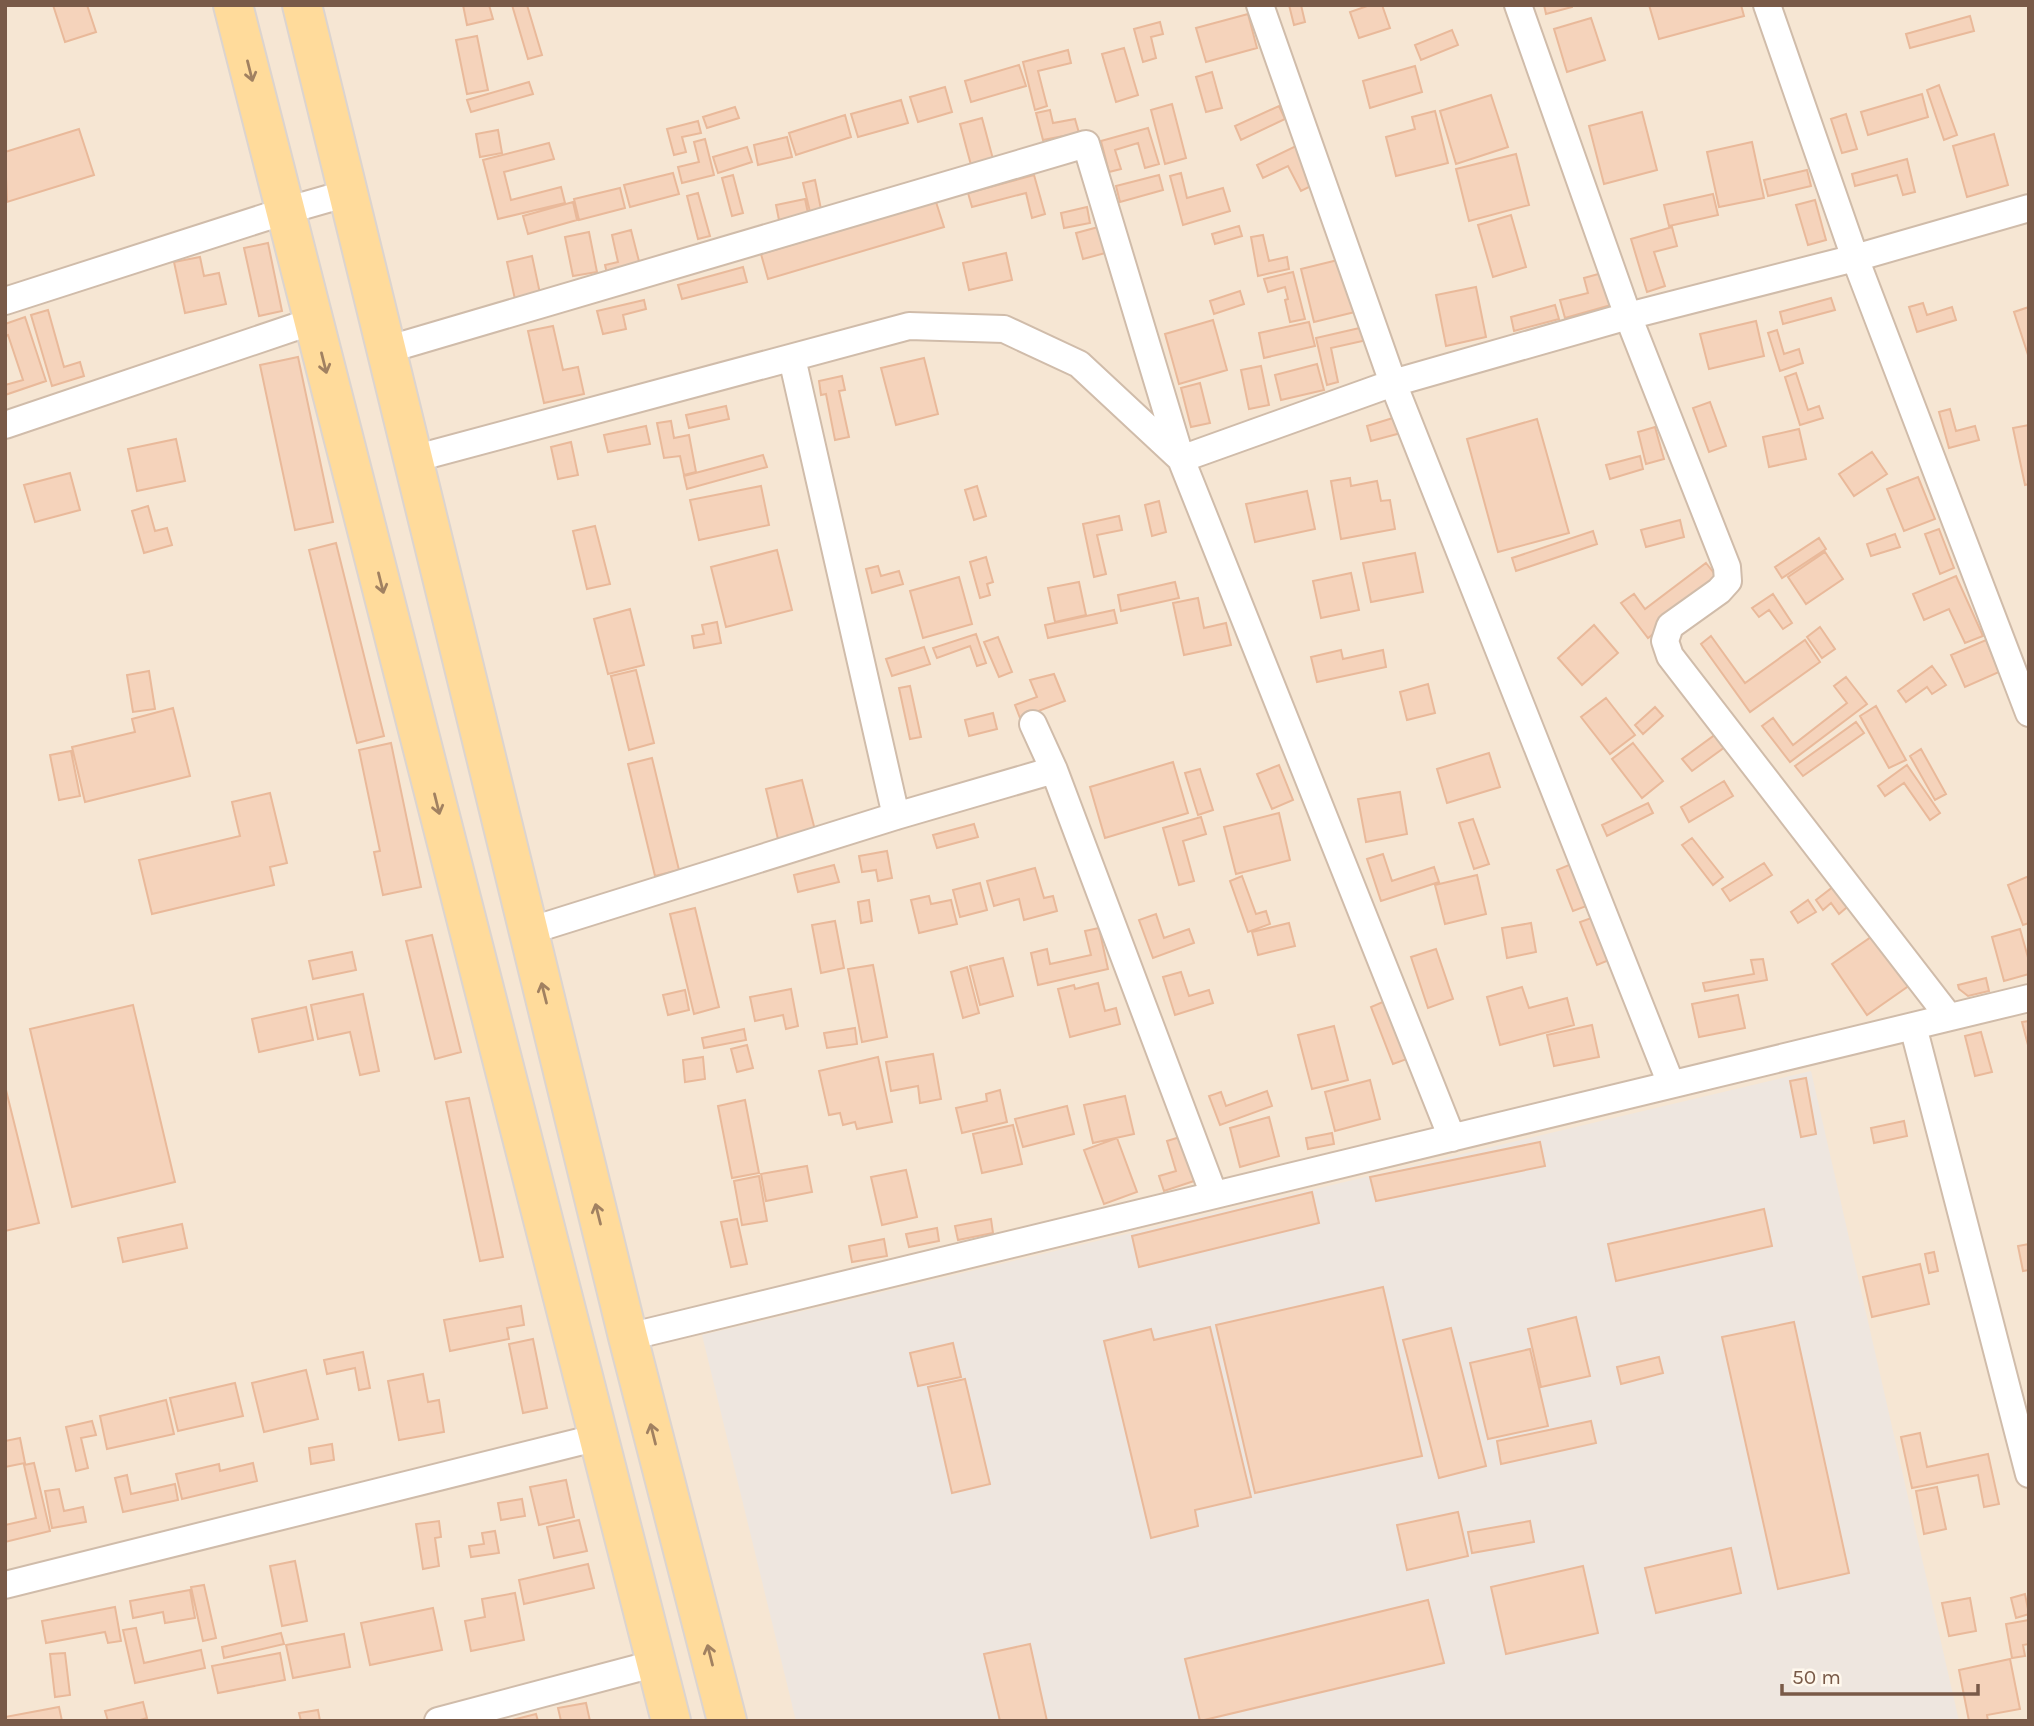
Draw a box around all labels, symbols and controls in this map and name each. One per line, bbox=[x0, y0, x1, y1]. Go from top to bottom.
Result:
one-way arrow bbox=[244, 59, 257, 82]
one-way arrow bbox=[318, 351, 331, 374]
one-way arrow bbox=[375, 571, 388, 594]
one-way arrow bbox=[431, 792, 444, 815]
one-way arrow bbox=[537, 982, 550, 1005]
one-way arrow bbox=[591, 1203, 604, 1226]
one-way arrow bbox=[646, 1423, 659, 1446]
one-way arrow bbox=[703, 1644, 716, 1667]
scale bar bbox=[1782, 1652, 1978, 1696]
text: 50 m bbox=[1792, 1665, 1841, 1689]

